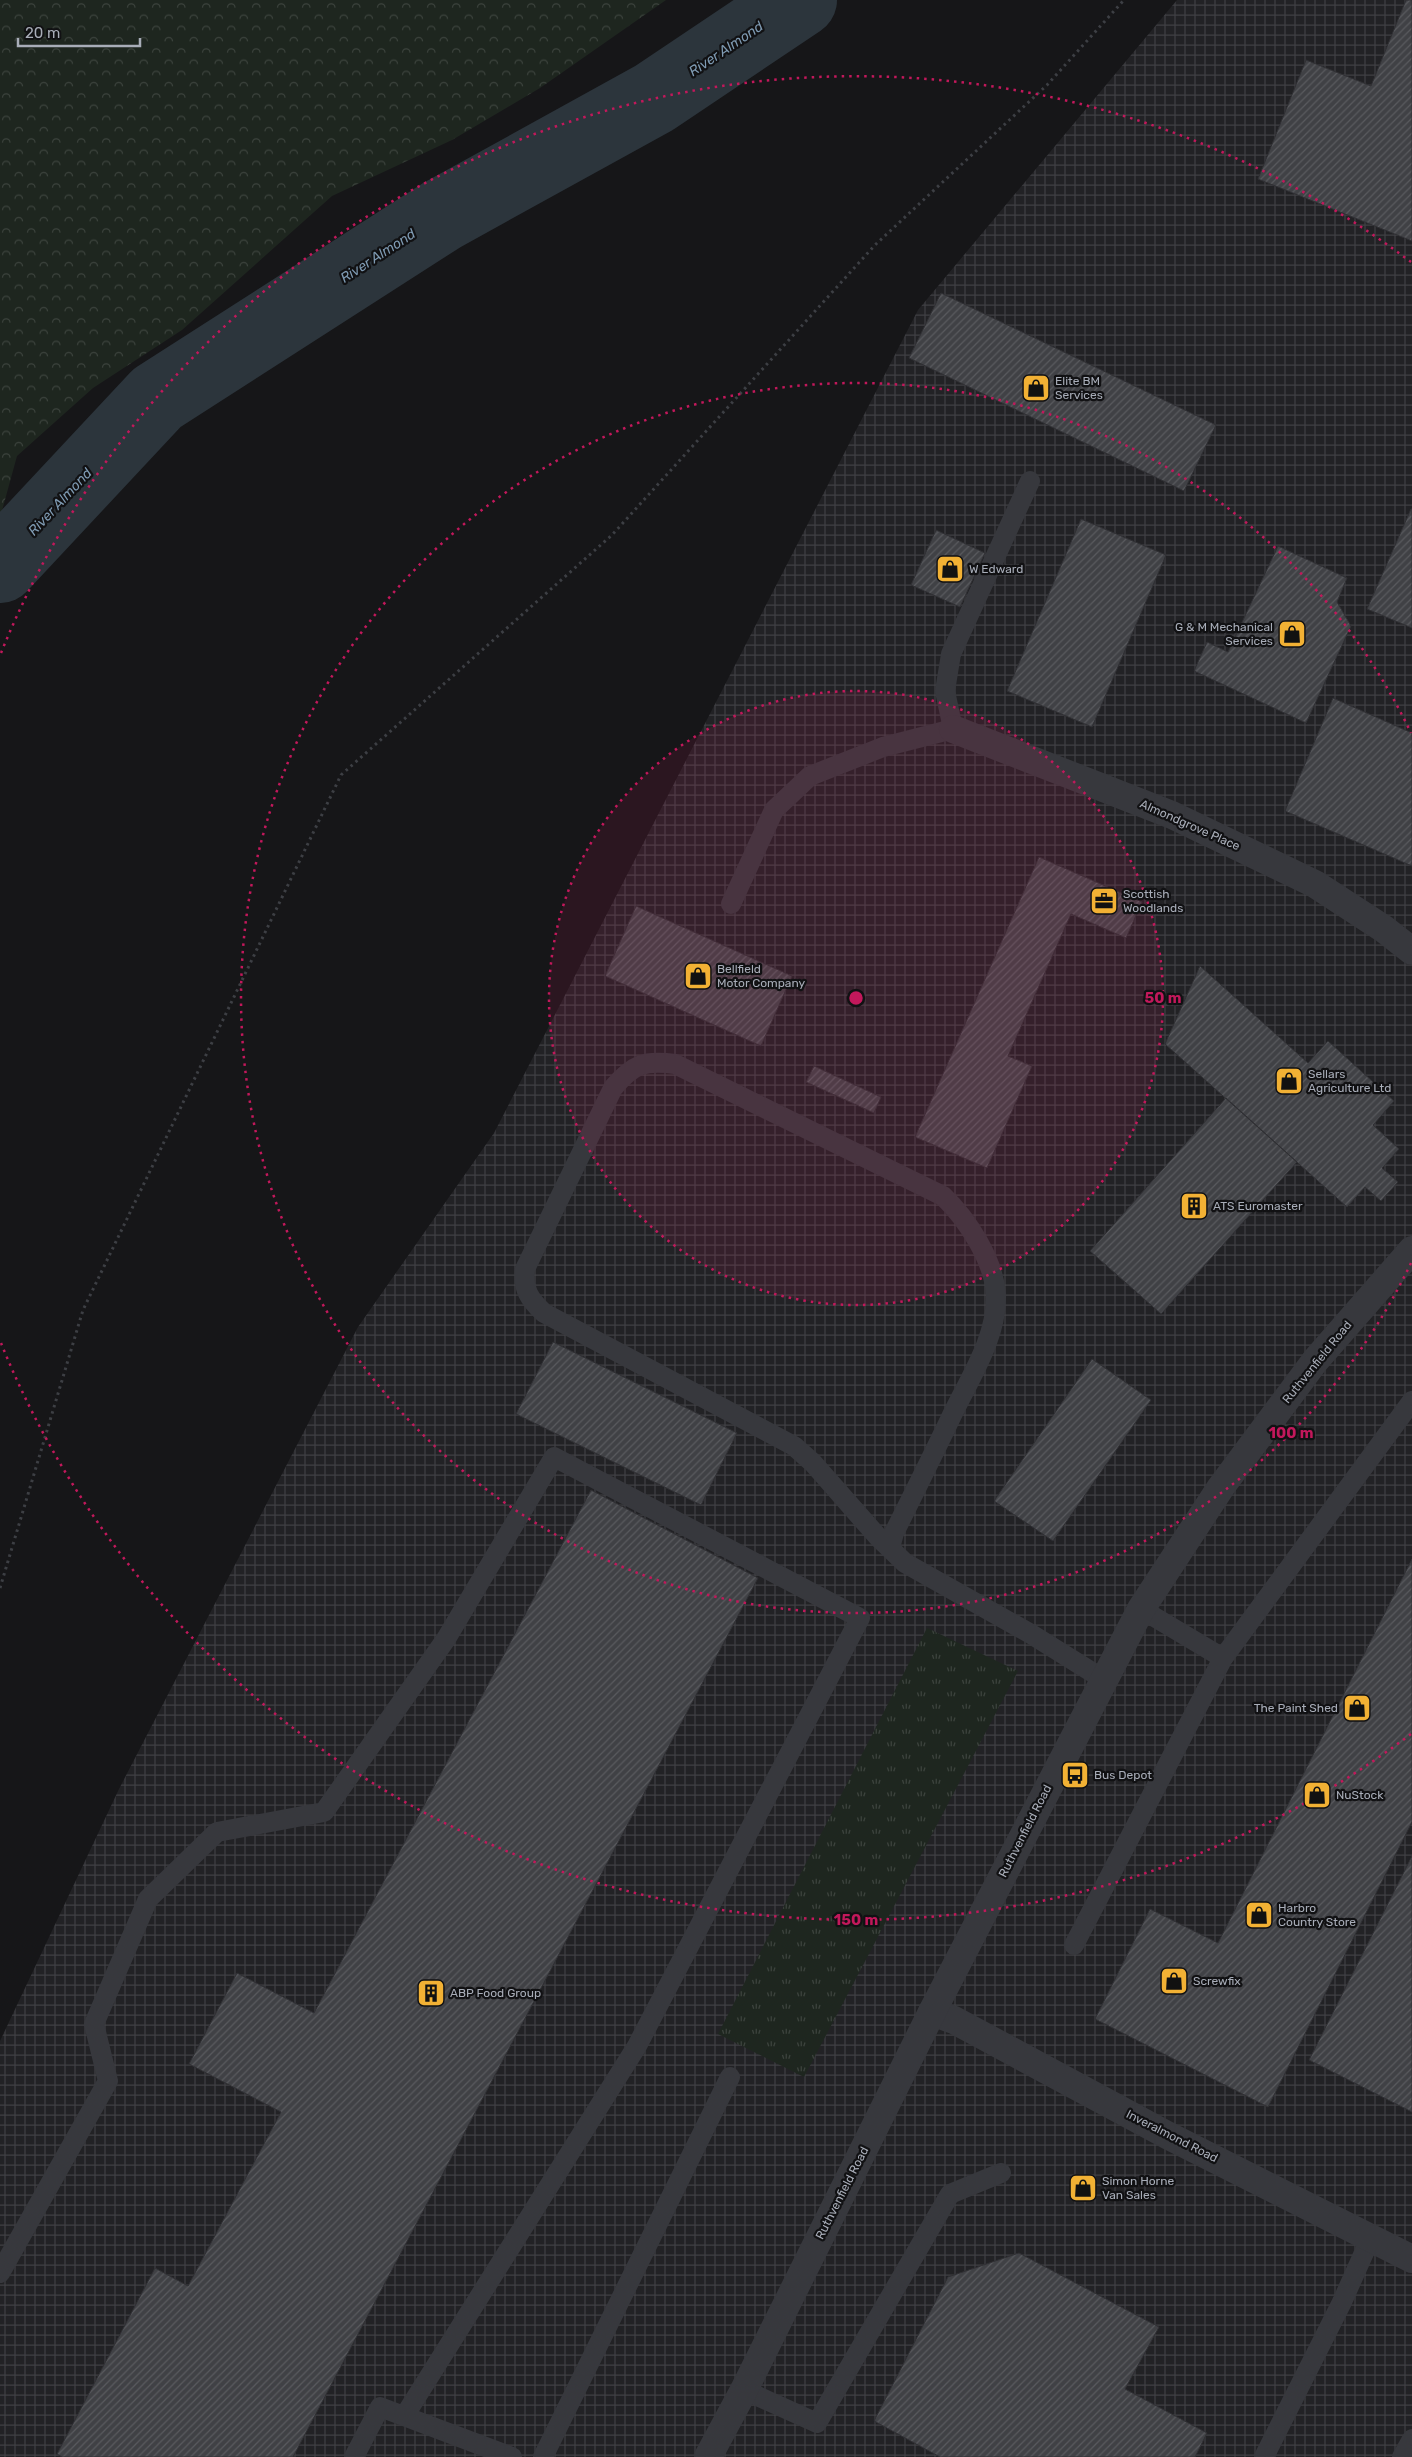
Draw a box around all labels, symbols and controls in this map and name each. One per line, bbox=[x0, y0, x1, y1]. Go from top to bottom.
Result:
scale bar bbox=[18, 15, 140, 47]
water label: River Almond bbox=[686, 17, 767, 80]
text: 20 m bbox=[25, 24, 60, 42]
water label: River Almond bbox=[337, 225, 419, 287]
shop icon: Elite BM Services bbox=[1021, 373, 1051, 403]
place label: Elite BM Services bbox=[1055, 374, 1103, 402]
water label: River Almond bbox=[24, 464, 96, 539]
shop icon: W Edward bbox=[935, 554, 965, 584]
place label: W Edward bbox=[969, 562, 1023, 576]
shop icon: G & M Mechanical Services bbox=[1277, 619, 1307, 649]
place label: G & M Mechanical Services bbox=[1175, 620, 1273, 648]
street label: Almondgrove Place bbox=[1138, 797, 1242, 853]
office icon: Scottish Woodlands bbox=[1089, 886, 1119, 916]
place label: Scottish Woodlands bbox=[1123, 887, 1183, 915]
shop icon: Bellfield Motor Company bbox=[683, 961, 713, 991]
place label: Bellfield Motor Company bbox=[717, 962, 806, 990]
centre of rings bbox=[847, 989, 865, 1007]
text: 50 m bbox=[1145, 989, 1181, 1007]
shop icon: Sellars Agriculture Ltd bbox=[1274, 1066, 1304, 1096]
place label: Sellars Agriculture Ltd bbox=[1308, 1067, 1391, 1095]
building icon: ATS Euromaster bbox=[1179, 1191, 1209, 1221]
place label: ATS Euromaster bbox=[1213, 1199, 1303, 1213]
street label: Ruthvenfield Road bbox=[1279, 1318, 1355, 1406]
text: 100 m bbox=[1269, 1424, 1313, 1442]
shop icon: The Paint Shed bbox=[1342, 1693, 1372, 1723]
place label: The Paint Shed bbox=[1254, 1701, 1338, 1715]
bus stop icon: Bus Depot bbox=[1060, 1760, 1090, 1790]
place label: Bus Depot bbox=[1094, 1768, 1152, 1782]
shop icon: NuStock bbox=[1302, 1780, 1332, 1810]
street label: Ruthvenfield Road bbox=[996, 1782, 1054, 1880]
place label: NuStock bbox=[1336, 1788, 1384, 1802]
shop icon: Harbro Country Store bbox=[1244, 1900, 1274, 1930]
place label: Harbro Country Store bbox=[1278, 1901, 1356, 1929]
text: 150 m bbox=[834, 1911, 878, 1929]
shop icon: Screwfix bbox=[1159, 1966, 1189, 1996]
place label: Screwfix bbox=[1193, 1974, 1241, 1988]
building icon: ABP Food Group bbox=[416, 1978, 446, 2008]
place label: ABP Food Group bbox=[450, 1986, 541, 2000]
street label: Inveralmond Road bbox=[1124, 2107, 1220, 2165]
street label: Ruthvenfield Road bbox=[813, 2144, 871, 2242]
shop icon: Simon Horne Van Sales bbox=[1068, 2173, 1098, 2203]
place label: Simon Horne Van Sales bbox=[1102, 2174, 1174, 2202]

